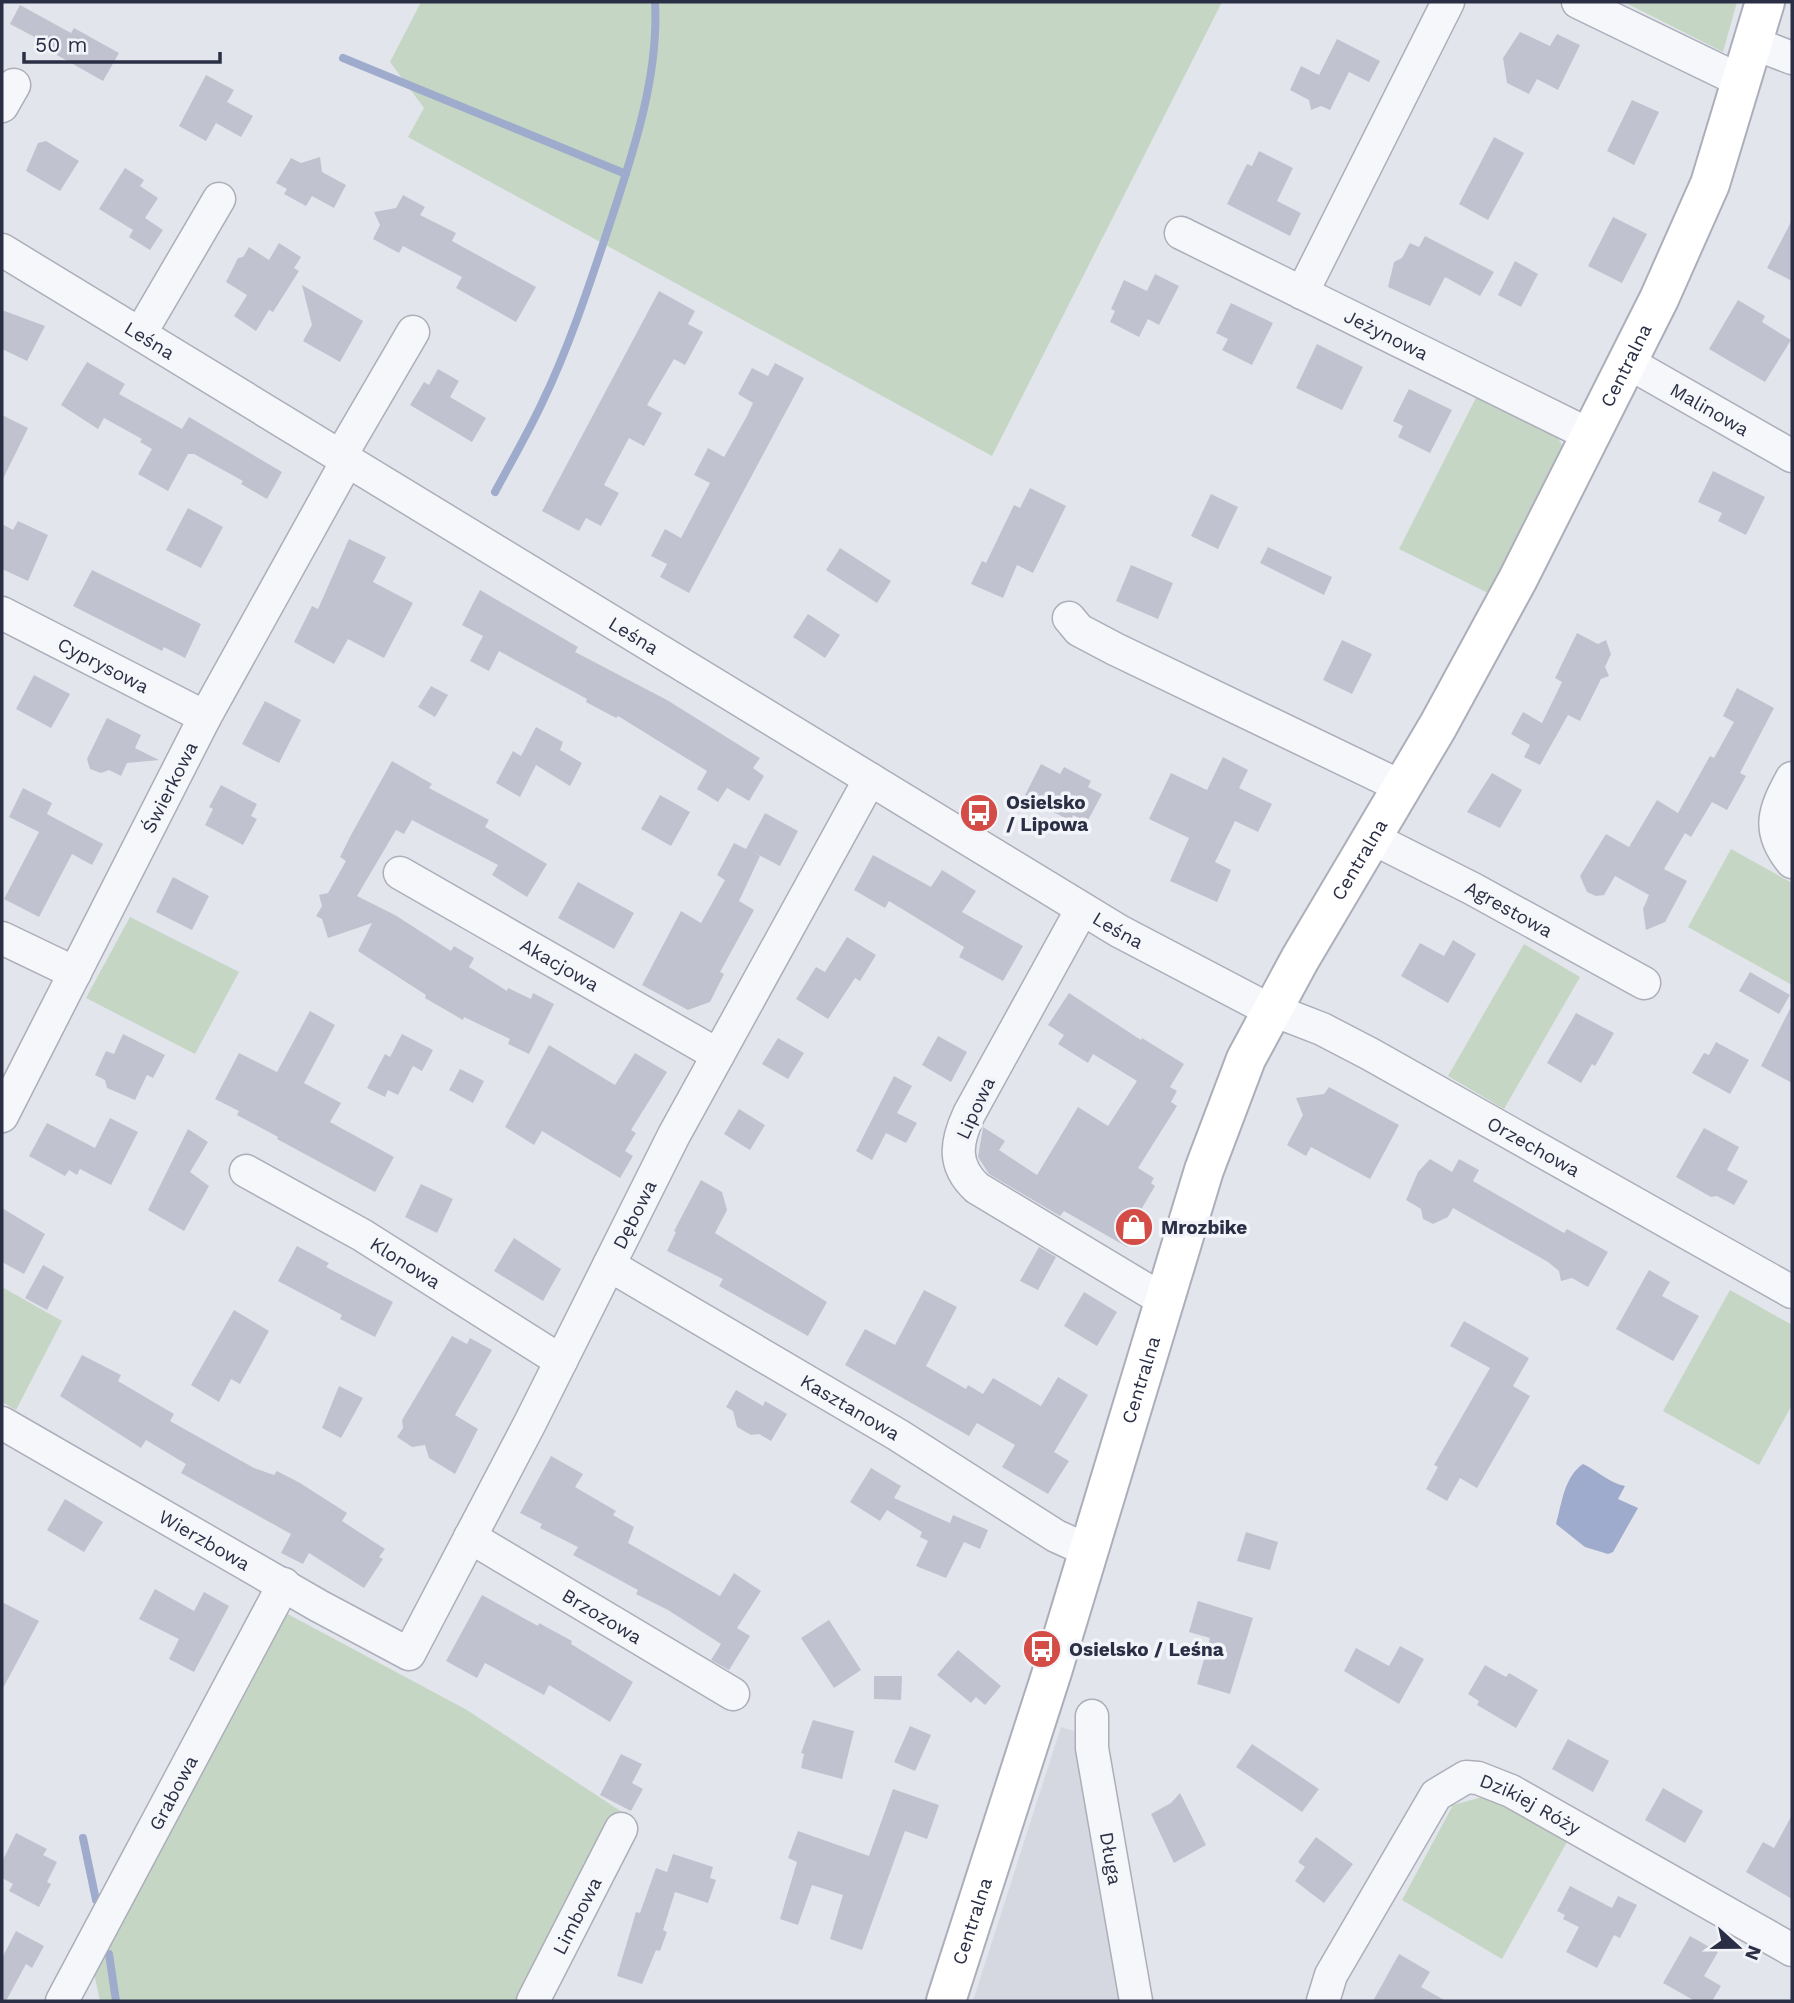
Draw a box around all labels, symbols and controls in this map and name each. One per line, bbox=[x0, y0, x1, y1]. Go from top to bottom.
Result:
scale bar bbox=[24, 21, 220, 65]
text: 50 m bbox=[35, 32, 87, 57]
street label: Jeżynowa bbox=[1340, 304, 1432, 365]
street label: Leśna bbox=[120, 316, 179, 365]
street label: Centralna bbox=[1596, 320, 1657, 411]
street label: Malinowa bbox=[1666, 378, 1753, 441]
street label: Leśna bbox=[604, 612, 663, 660]
street label: Cyprysowa bbox=[54, 632, 153, 698]
street label: Świerkowa bbox=[137, 737, 203, 837]
place label: Osielsko / Lipowa bbox=[1006, 791, 1088, 836]
bus stop icon: Osielsko / Lipowa bbox=[958, 792, 1000, 834]
street label: Centralna bbox=[1326, 815, 1392, 905]
street label: Agrestowa bbox=[1461, 876, 1557, 943]
street label: Leśna bbox=[1088, 907, 1147, 954]
street label: Akacjowa bbox=[516, 933, 603, 997]
street label: Lipowa bbox=[951, 1073, 1000, 1143]
street label: Orzechowa bbox=[1483, 1111, 1584, 1182]
street label: Dębowa bbox=[608, 1176, 662, 1253]
shop icon: Mrozbike bbox=[1113, 1206, 1155, 1248]
place label: Mrozbike bbox=[1161, 1216, 1247, 1239]
street label: Klonowa bbox=[366, 1232, 445, 1294]
street label: Centralna bbox=[1117, 1333, 1165, 1426]
street label: Kasztanowa bbox=[796, 1369, 904, 1446]
street label: Wierzbowa bbox=[155, 1505, 254, 1576]
street label: Brzozowa bbox=[558, 1584, 646, 1649]
bus stop icon: Osielsko / Leśna bbox=[1021, 1628, 1063, 1670]
place label: Osielsko / Leśna bbox=[1069, 1638, 1224, 1661]
street label: Grabowa bbox=[144, 1751, 203, 1834]
street label: Dzikiej Róży bbox=[1476, 1769, 1585, 1840]
street label: Długa bbox=[1095, 1830, 1127, 1887]
street label: Limbowa bbox=[548, 1873, 607, 1958]
street label: Centralna bbox=[947, 1875, 997, 1968]
north arrow bbox=[1703, 1912, 1773, 1982]
text: N bbox=[1740, 1942, 1767, 1964]

